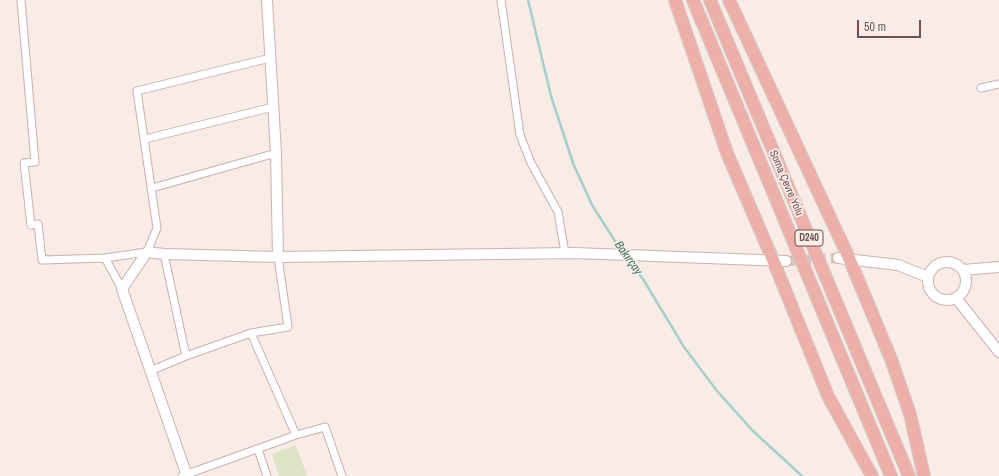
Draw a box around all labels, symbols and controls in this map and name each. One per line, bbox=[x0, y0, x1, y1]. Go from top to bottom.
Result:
scale bar bbox=[859, 12, 923, 38]
text: 50 m bbox=[864, 19, 886, 35]
street label: Soma Çevre Yolu bbox=[766, 148, 806, 218]
road number: D240 bbox=[795, 230, 823, 246]
water label: Bakırçay bbox=[611, 238, 645, 278]

